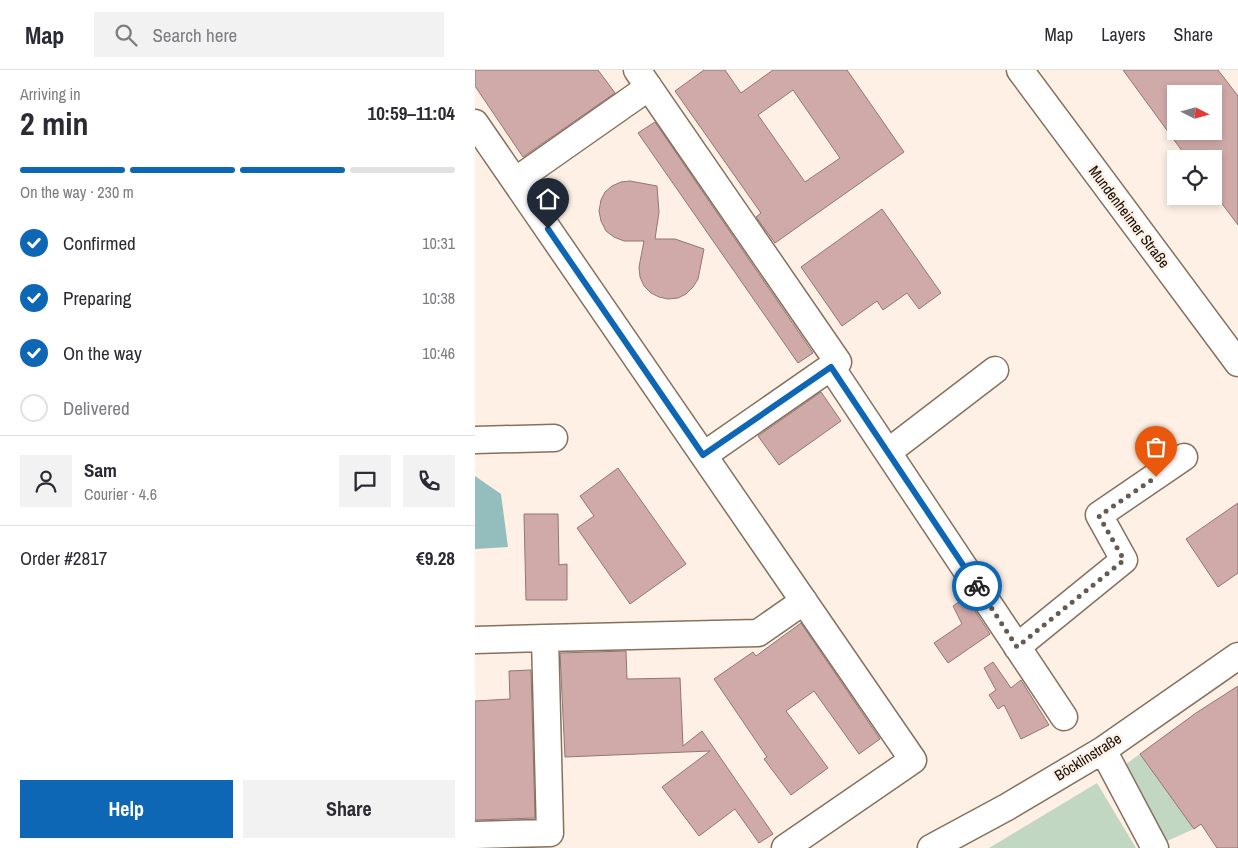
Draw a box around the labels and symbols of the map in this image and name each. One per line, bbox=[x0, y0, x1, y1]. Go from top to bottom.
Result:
north arrow bbox=[1167, 85, 1223, 140]
street label: Mundenheimer Straße bbox=[1084, 161, 1175, 272]
pin bbox=[527, 178, 569, 229]
pin bbox=[1135, 426, 1177, 477]
courier bbox=[952, 561, 1002, 611]
street label: Böcklinstraße bbox=[1050, 728, 1125, 785]

